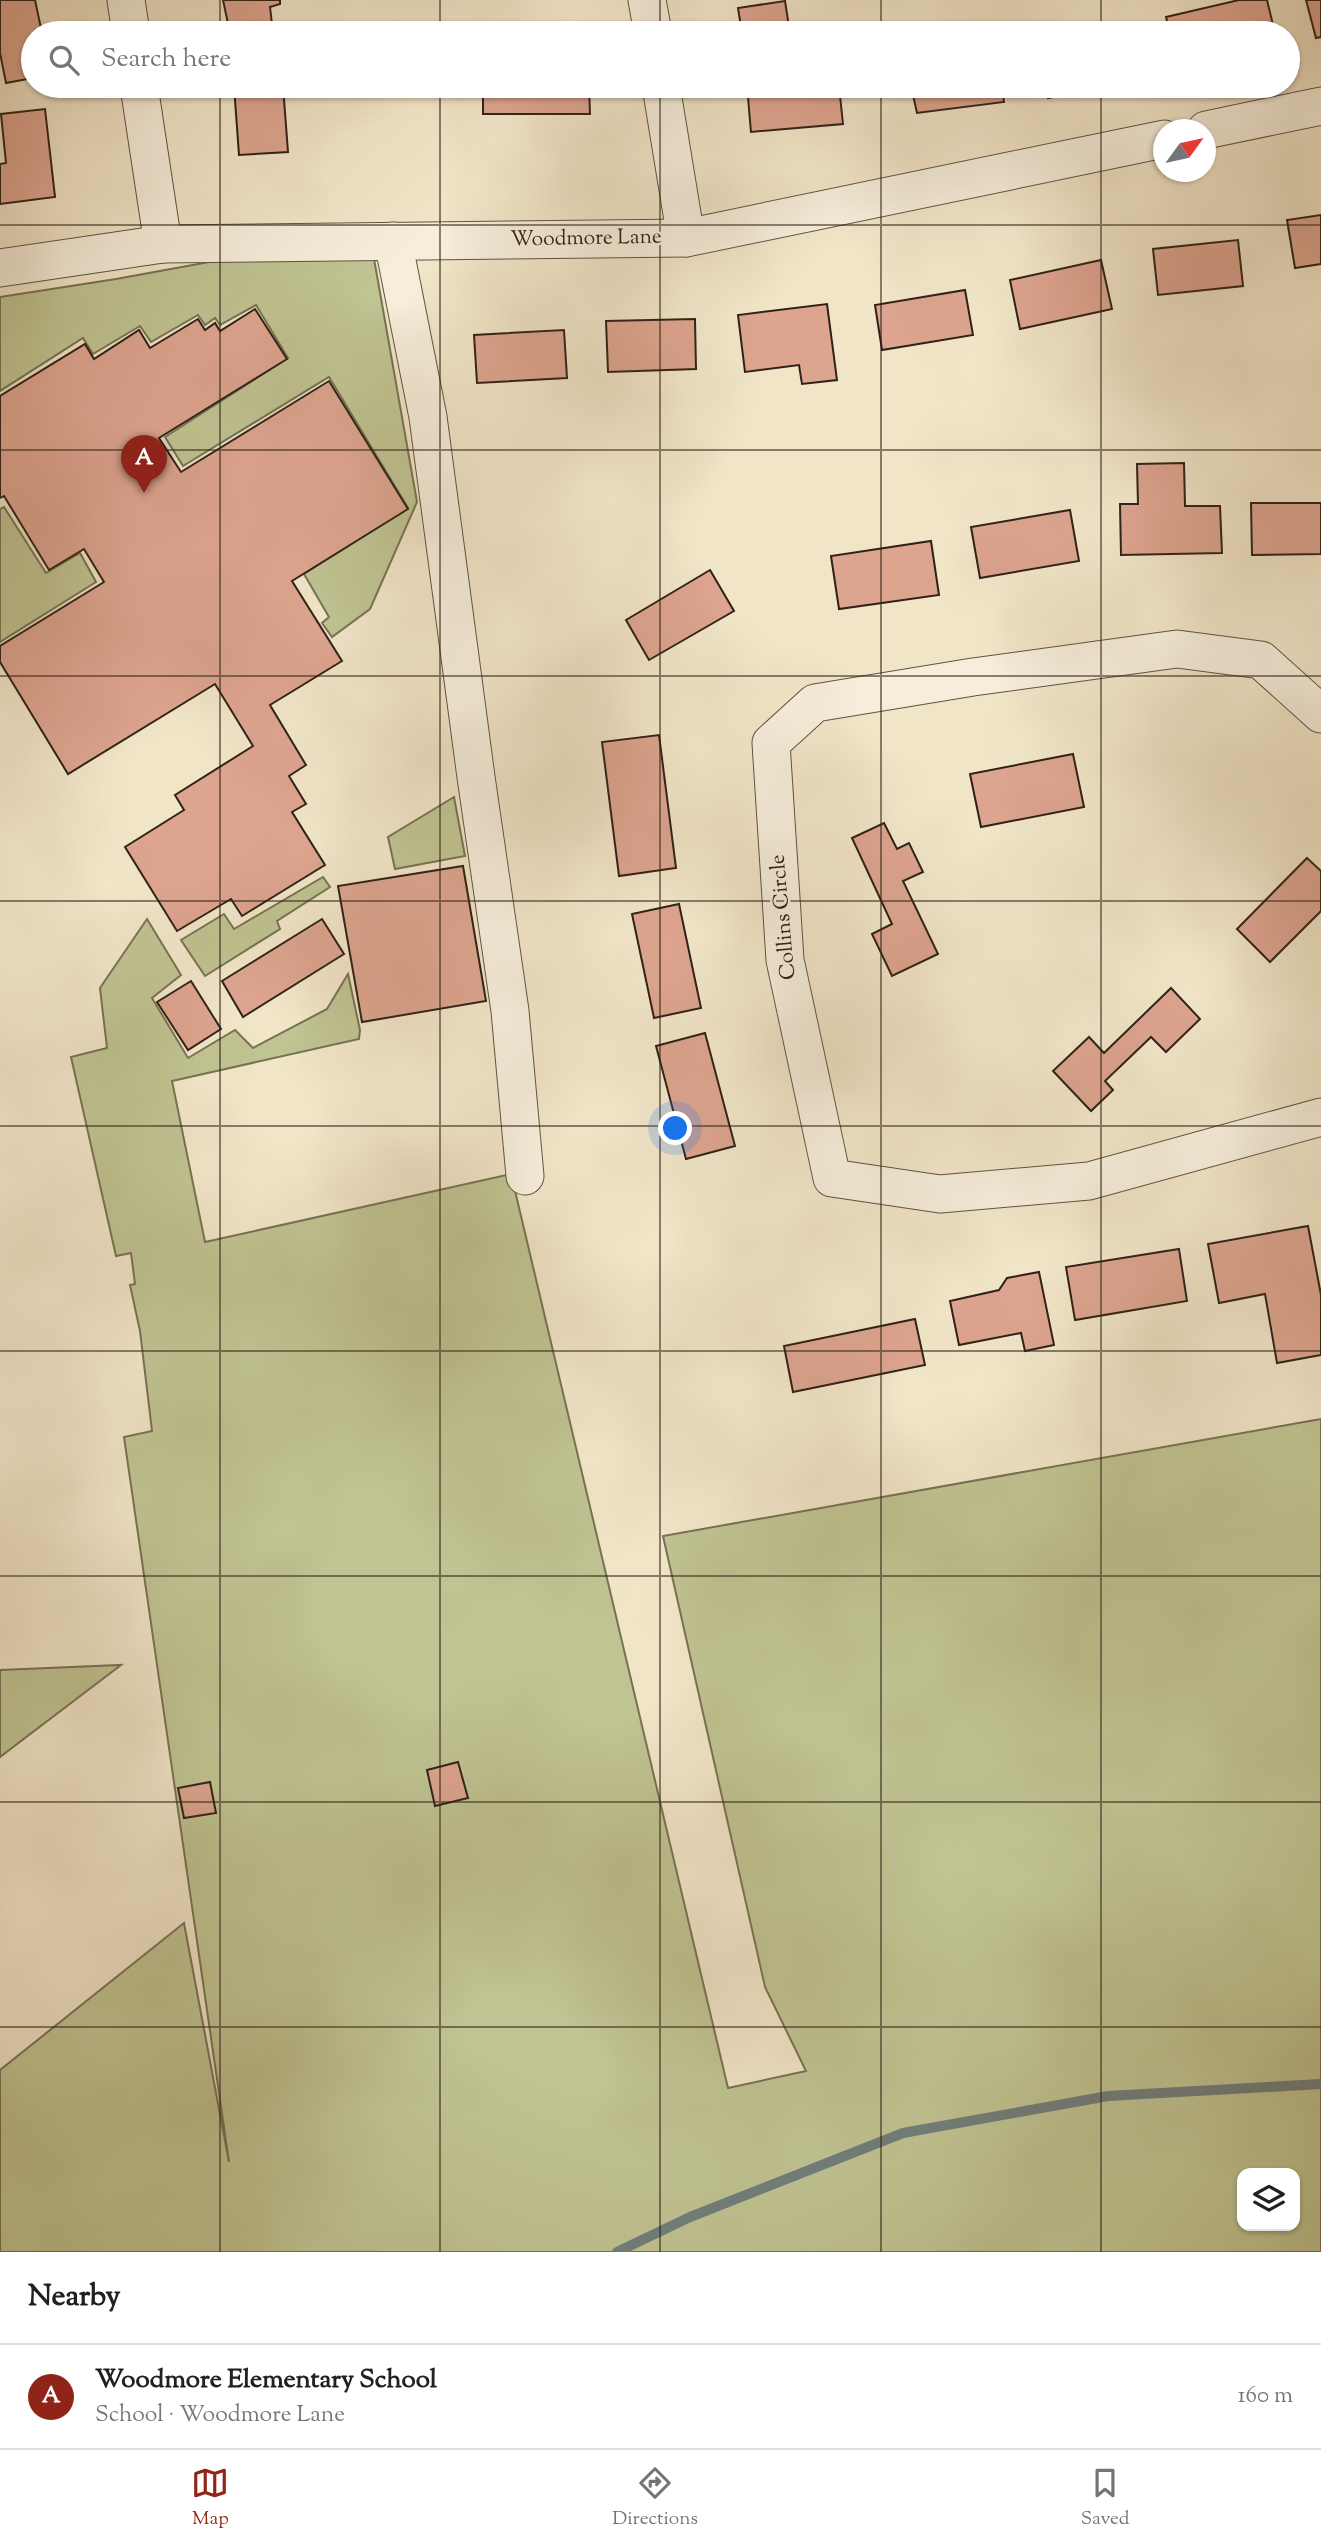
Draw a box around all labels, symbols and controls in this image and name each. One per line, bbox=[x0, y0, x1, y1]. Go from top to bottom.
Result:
search box bbox=[21, 21, 1300, 98]
icon: search bbox=[45, 41, 83, 79]
text: Search here bbox=[101, 41, 231, 78]
north arrow bbox=[1153, 119, 1216, 182]
street label: Woodmore Lane bbox=[510, 223, 662, 255]
pin: A bbox=[121, 435, 167, 493]
street label: Collins Circle bbox=[764, 853, 804, 981]
your location bbox=[658, 1111, 692, 1145]
map controls bbox=[1237, 2168, 1300, 2231]
button: layers bbox=[1237, 2168, 1300, 2231]
text: Nearby bbox=[28, 2276, 120, 2319]
text: Woodmore Elementary School bbox=[95, 2362, 437, 2399]
text: A bbox=[42, 2380, 60, 2413]
text: 160 m bbox=[1238, 2380, 1293, 2413]
text: School · Woodmore Lane bbox=[95, 2399, 345, 2432]
tab: Map bbox=[191, 2464, 229, 2533]
tab: Directions bbox=[612, 2464, 698, 2533]
tab: Saved bbox=[1081, 2464, 1130, 2533]

